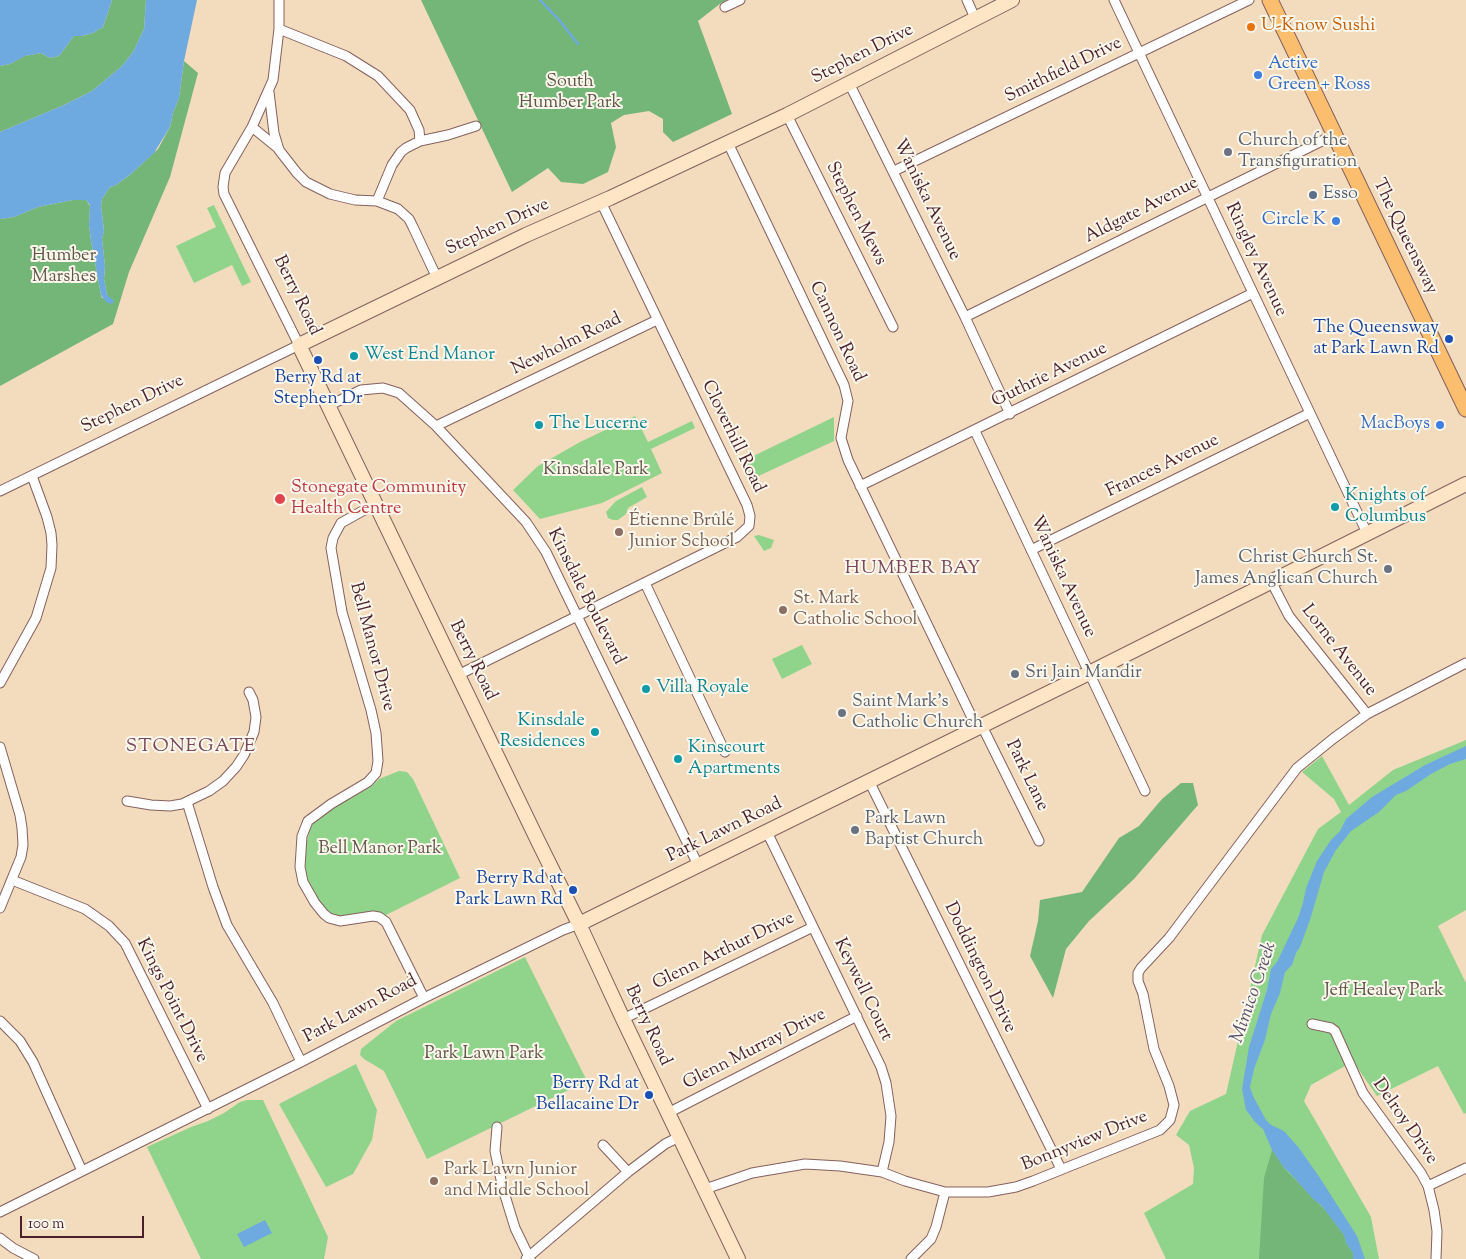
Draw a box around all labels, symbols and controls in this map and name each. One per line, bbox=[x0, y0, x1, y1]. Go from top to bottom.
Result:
place label: U-Know Sushi bbox=[1261, 16, 1375, 38]
street label: Stephen Drive bbox=[808, 20, 918, 90]
marker: U-Know Sushi bbox=[1245, 21, 1257, 33]
street label: Smithfield Drive bbox=[1002, 33, 1126, 109]
place label: Active Green + Ross bbox=[1268, 54, 1370, 96]
marker: Active Green + Ross bbox=[1252, 69, 1264, 81]
park label: South Humber Park bbox=[519, 72, 621, 115]
place label: Church of the Transfiguration bbox=[1238, 131, 1357, 173]
street label: Waniska Avenue bbox=[887, 136, 965, 264]
marker: Church of the Transfiguration bbox=[1222, 146, 1234, 158]
street label: Stephen Mews bbox=[820, 159, 890, 269]
street label: Aldgate Avenue bbox=[1081, 173, 1203, 249]
street label: The Queensway bbox=[1367, 176, 1441, 298]
place label: Esso bbox=[1323, 184, 1358, 206]
marker: Esso bbox=[1307, 189, 1319, 201]
street label: Stephen Drive bbox=[443, 195, 553, 261]
street label: Ringley Avenue bbox=[1219, 200, 1291, 320]
place label: Circle K bbox=[1262, 210, 1326, 232]
marker: Circle K bbox=[1330, 215, 1342, 227]
park label: Humber Marshes bbox=[32, 246, 96, 288]
street label: Berry Road bbox=[267, 252, 325, 340]
street label: Cannon Road bbox=[803, 278, 869, 386]
street label: Newholm Road bbox=[508, 309, 626, 381]
place label: The Queensway at Park Lawn Rd bbox=[1313, 318, 1439, 360]
marker: The Queensway at Park Lawn Rd bbox=[1443, 333, 1455, 345]
street label: Guthrie Avenue bbox=[989, 339, 1111, 413]
place label: West End Manor bbox=[364, 345, 495, 367]
marker: West End Manor bbox=[348, 350, 360, 362]
marker: Berry Rd at Stephen Dr bbox=[312, 354, 324, 366]
place label: Berry Rd at Stephen Dr bbox=[273, 368, 363, 410]
street label: Stephen Drive bbox=[78, 371, 188, 439]
street label: Cloverhill Road bbox=[695, 377, 769, 497]
place label: The Lucerne bbox=[549, 414, 648, 436]
place label: MacBoys bbox=[1361, 414, 1430, 436]
marker: The Lucerne bbox=[533, 419, 545, 431]
marker: MacBoys bbox=[1434, 419, 1446, 431]
street label: Frances Avenue bbox=[1103, 430, 1223, 504]
park label: Kinsdale Park bbox=[543, 460, 649, 482]
place label: Stonegate Community Health Centre bbox=[291, 478, 466, 520]
place label: Knights of Columbus bbox=[1345, 486, 1426, 528]
marker: Stonegate Community Health Centre bbox=[273, 492, 287, 506]
marker: Knights of Columbus bbox=[1329, 501, 1341, 513]
place label: Étienne Brûlé Junior School bbox=[629, 511, 734, 554]
street label: Waniska Avenue bbox=[1024, 513, 1100, 641]
street label: Kinsdale Boulevard bbox=[541, 525, 629, 669]
marker: Étienne Brûlé Junior School bbox=[613, 526, 625, 538]
place label: Christ Church St. James Anglican Church bbox=[1195, 548, 1378, 590]
district label: HUMBER BAY bbox=[843, 559, 983, 581]
marker: Christ Church St. James Anglican Church bbox=[1382, 563, 1394, 575]
street label: Bell Manor Drive bbox=[343, 580, 399, 714]
place label: St. Mark Catholic School bbox=[793, 589, 917, 632]
street label: Lorne Avenue bbox=[1296, 601, 1380, 701]
marker: St. Mark Catholic School bbox=[777, 604, 789, 616]
street label: Berry Road bbox=[443, 617, 501, 705]
place label: Sri Jain Mandir bbox=[1025, 663, 1142, 685]
marker: Sri Jain Mandir bbox=[1009, 668, 1021, 680]
place label: Villa Royale bbox=[656, 678, 749, 700]
marker: Villa Royale bbox=[640, 683, 652, 695]
place label: Saint Mark's Catholic Church bbox=[852, 692, 983, 734]
marker: Saint Mark's Catholic Church bbox=[836, 707, 848, 719]
place label: Kinsdale Residences bbox=[500, 711, 585, 754]
marker: Kinsdale Residences bbox=[589, 726, 601, 738]
district label: STONEGATE bbox=[125, 737, 257, 759]
street label: Park Lane bbox=[1000, 737, 1052, 815]
place label: Kinscourt Apartments bbox=[688, 738, 780, 781]
marker: Kinscourt Apartments bbox=[672, 753, 684, 765]
street label: Park Lawn Road bbox=[664, 794, 786, 868]
place label: Park Lawn Baptist Church bbox=[865, 809, 983, 852]
marker: Park Lawn Baptist Church bbox=[849, 824, 861, 836]
park label: Bell Manor Park bbox=[318, 839, 442, 861]
place label: Berry Rd at Park Lawn Rd bbox=[455, 869, 563, 912]
marker: Berry Rd at Park Lawn Rd bbox=[567, 884, 579, 896]
street label: Doddington Drive bbox=[938, 899, 1020, 1037]
street label: Glenn Arthur Drive bbox=[650, 908, 798, 996]
street label: Kings Point Drive bbox=[130, 935, 212, 1067]
street label: Keywell Court bbox=[828, 935, 896, 1045]
water label: Mimico Creek bbox=[1227, 939, 1283, 1047]
street label: Park Lawn Road bbox=[301, 971, 421, 1049]
park label: Jeff Healey Park bbox=[1324, 981, 1444, 1003]
street label: Berry Road bbox=[619, 982, 675, 1070]
street label: Glenn Murray Drive bbox=[680, 1005, 830, 1095]
park label: Park Lawn Park bbox=[424, 1044, 544, 1066]
place label: Berry Rd at Bellacaine Dr bbox=[536, 1074, 639, 1116]
street label: Delroy Drive bbox=[1367, 1075, 1441, 1169]
marker: Berry Rd at Bellacaine Dr bbox=[643, 1089, 655, 1101]
street label: Bonnyview Drive bbox=[1019, 1107, 1151, 1177]
place label: Park Lawn Junior and Middle School bbox=[444, 1160, 589, 1202]
marker: Park Lawn Junior and Middle School bbox=[428, 1175, 440, 1187]
scale bar bbox=[22, 1206, 146, 1238]
text: 100 m bbox=[28, 1214, 64, 1235]

